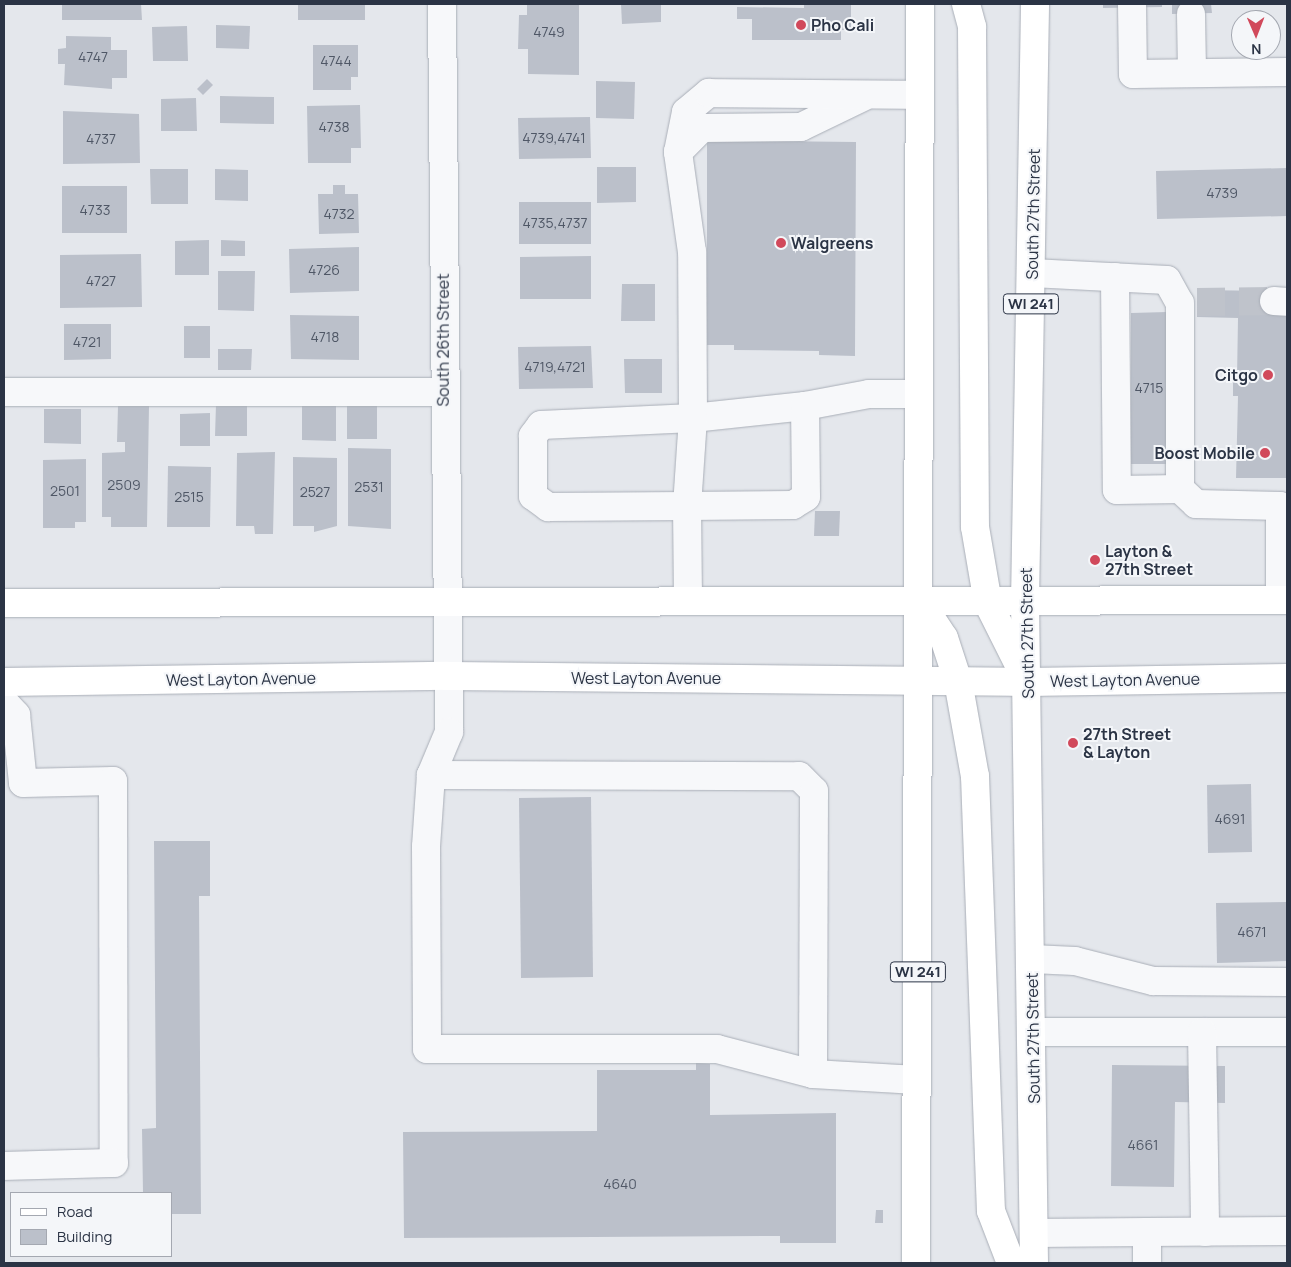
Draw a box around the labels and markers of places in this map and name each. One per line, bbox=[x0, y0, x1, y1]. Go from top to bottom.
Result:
place label: Pho Cali bbox=[811, 15, 874, 35]
marker: Pho Cali bbox=[795, 19, 807, 31]
place label: Walgreens bbox=[791, 233, 873, 253]
marker: Walgreens bbox=[775, 237, 787, 249]
place label: Citgo bbox=[1215, 365, 1258, 385]
marker: Citgo bbox=[1262, 369, 1274, 381]
place label: Boost Mobile bbox=[1155, 443, 1255, 463]
marker: Boost Mobile bbox=[1259, 447, 1271, 459]
place label: Layton & 27th Street bbox=[1105, 541, 1193, 579]
marker: Layton & 27th Street bbox=[1089, 554, 1101, 566]
place label: 27th Street & Layton bbox=[1083, 724, 1171, 762]
marker: 27th Street & Layton bbox=[1067, 737, 1079, 749]

